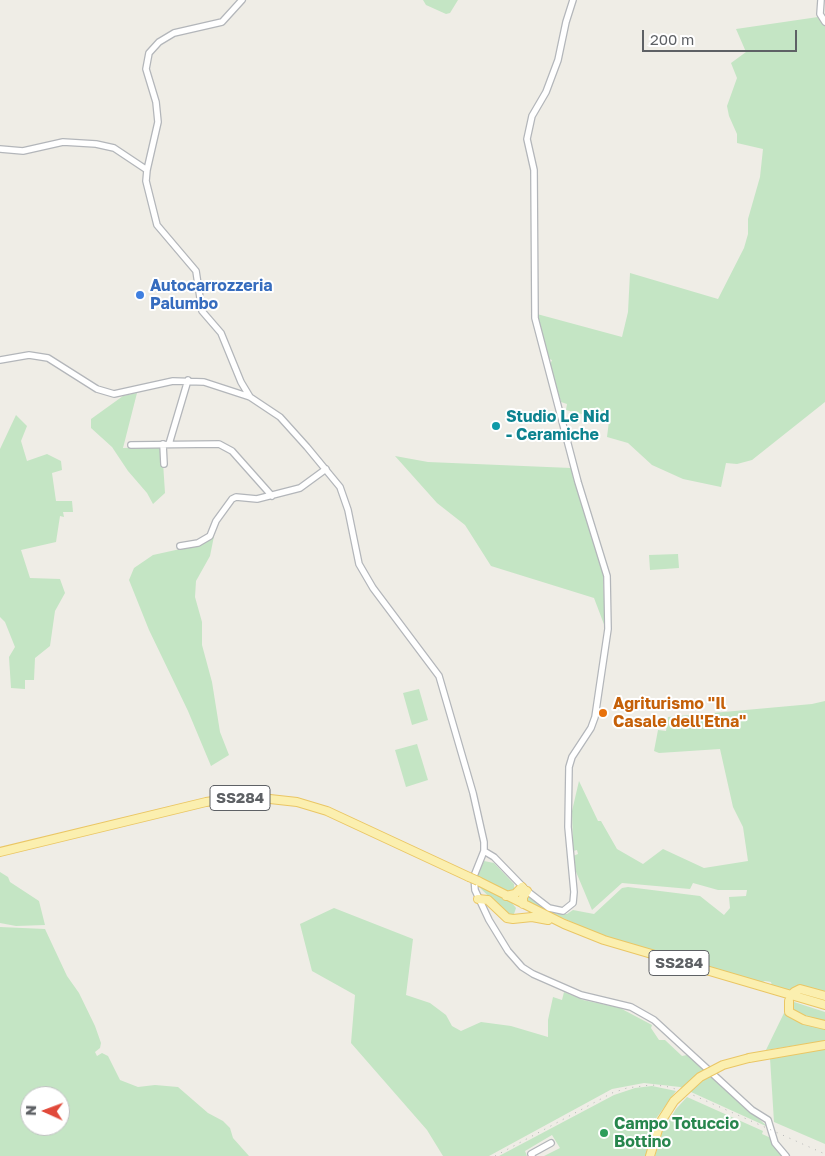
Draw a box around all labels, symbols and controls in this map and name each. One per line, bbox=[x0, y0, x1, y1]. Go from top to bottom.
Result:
scale bar bbox=[645, 20, 800, 52]
text: 200 m bbox=[650, 30, 694, 48]
place label: Autocarrozzeria Palumbo bbox=[150, 276, 273, 314]
marker: Autocarrozzeria Palumbo bbox=[134, 289, 146, 301]
place label: Studio Le Nid - Ceramiche bbox=[506, 407, 609, 445]
marker: Studio Le Nid - Ceramiche bbox=[490, 420, 502, 432]
place label: Agriturismo "Il Casale dell'Etna" bbox=[613, 694, 746, 732]
marker: Agriturismo "Il Casale dell'Etna" bbox=[597, 707, 609, 719]
road number: SS284 bbox=[210, 786, 270, 810]
road number: SS284 bbox=[649, 950, 709, 976]
north arrow bbox=[20, 1086, 70, 1136]
text: N bbox=[22, 1105, 39, 1116]
place label: Campo Totuccio Bottino bbox=[614, 1114, 739, 1152]
marker: Campo Totuccio Bottino bbox=[598, 1127, 610, 1139]

